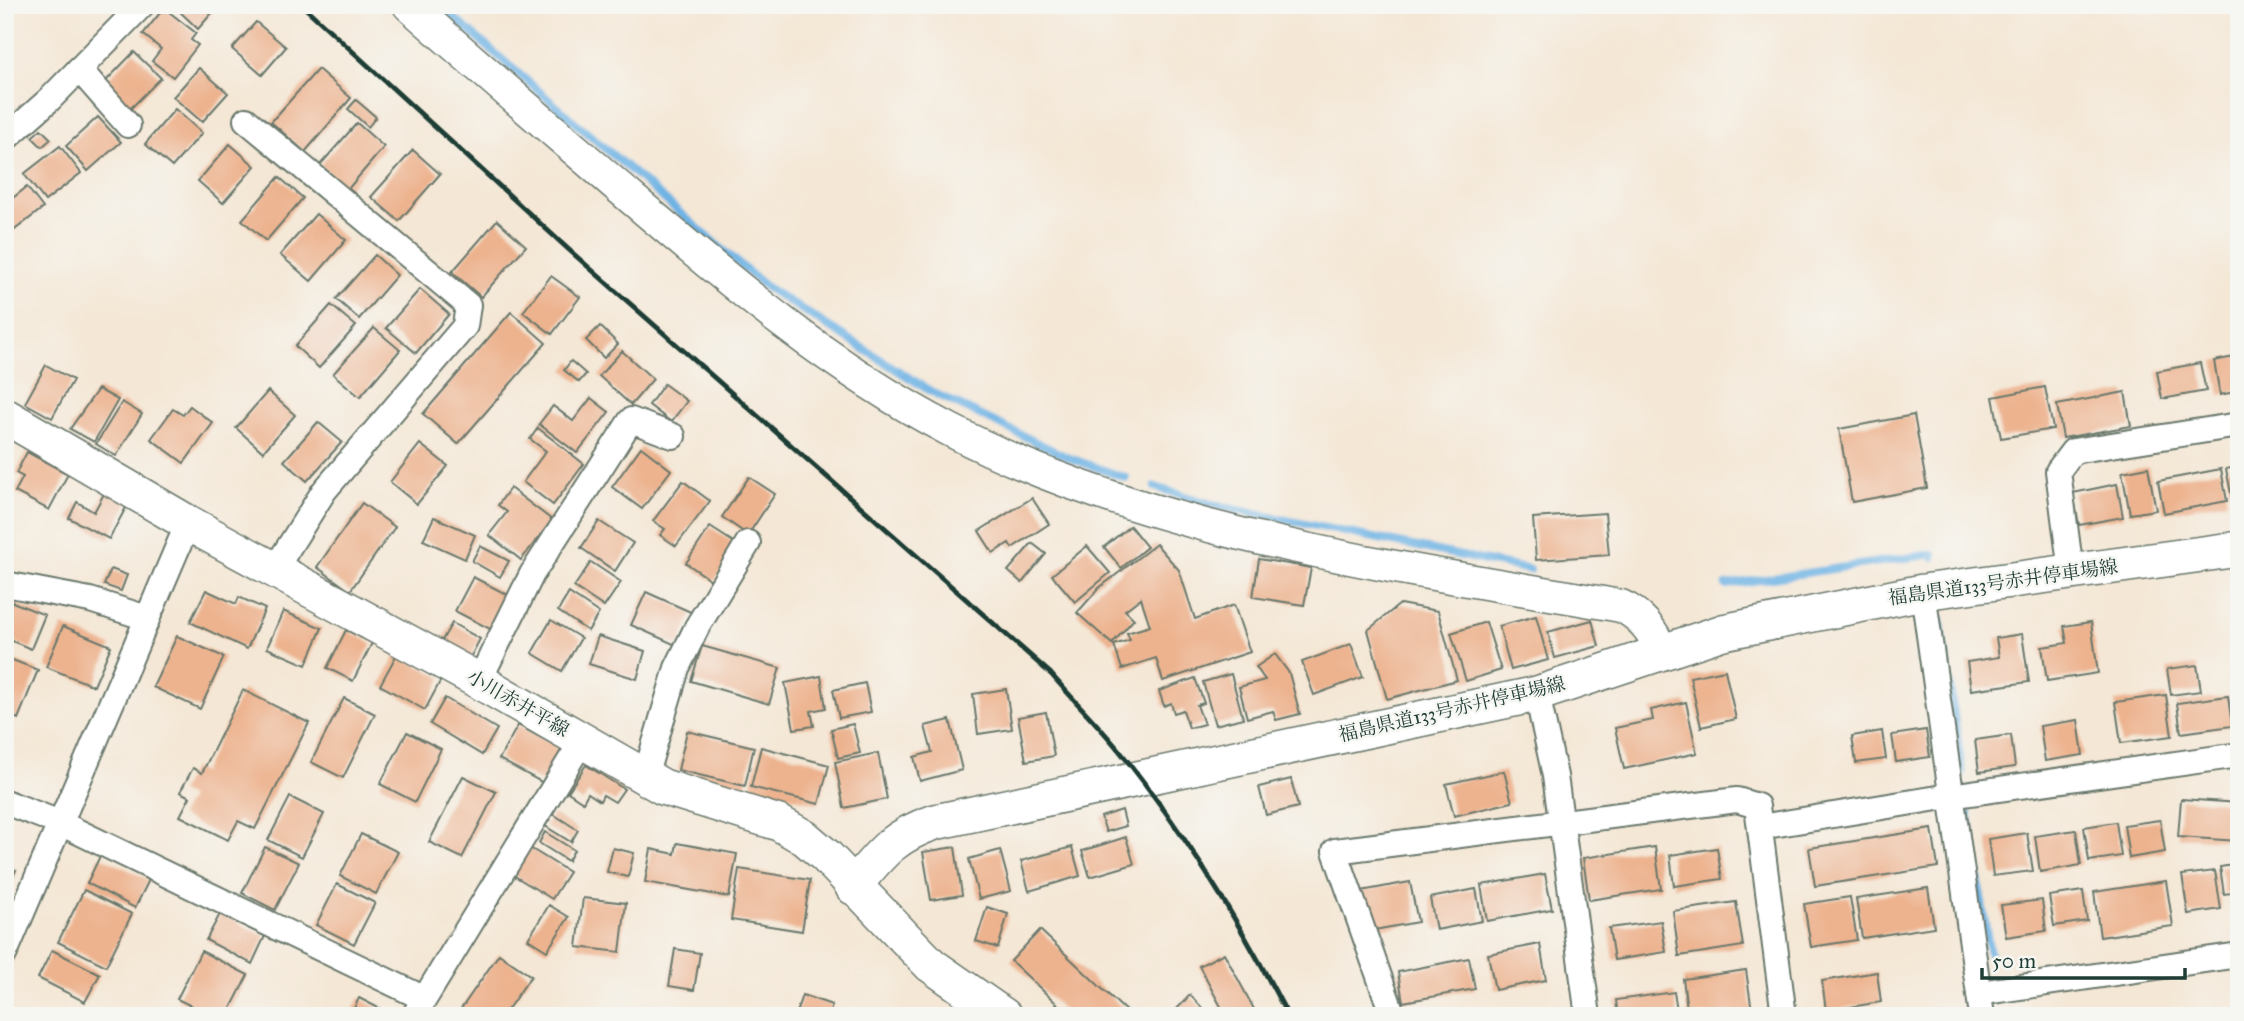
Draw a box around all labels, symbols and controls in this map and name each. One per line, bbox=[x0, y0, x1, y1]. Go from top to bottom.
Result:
street label: 福島県道133号赤井停車場線 bbox=[1887, 554, 2119, 610]
street label: 小川赤井平線 bbox=[463, 665, 573, 741]
street label: 福島県道133号赤井停車場線 bbox=[1337, 672, 1567, 746]
scale bar bbox=[1982, 937, 2184, 981]
text: 50 m bbox=[1992, 948, 2037, 974]

